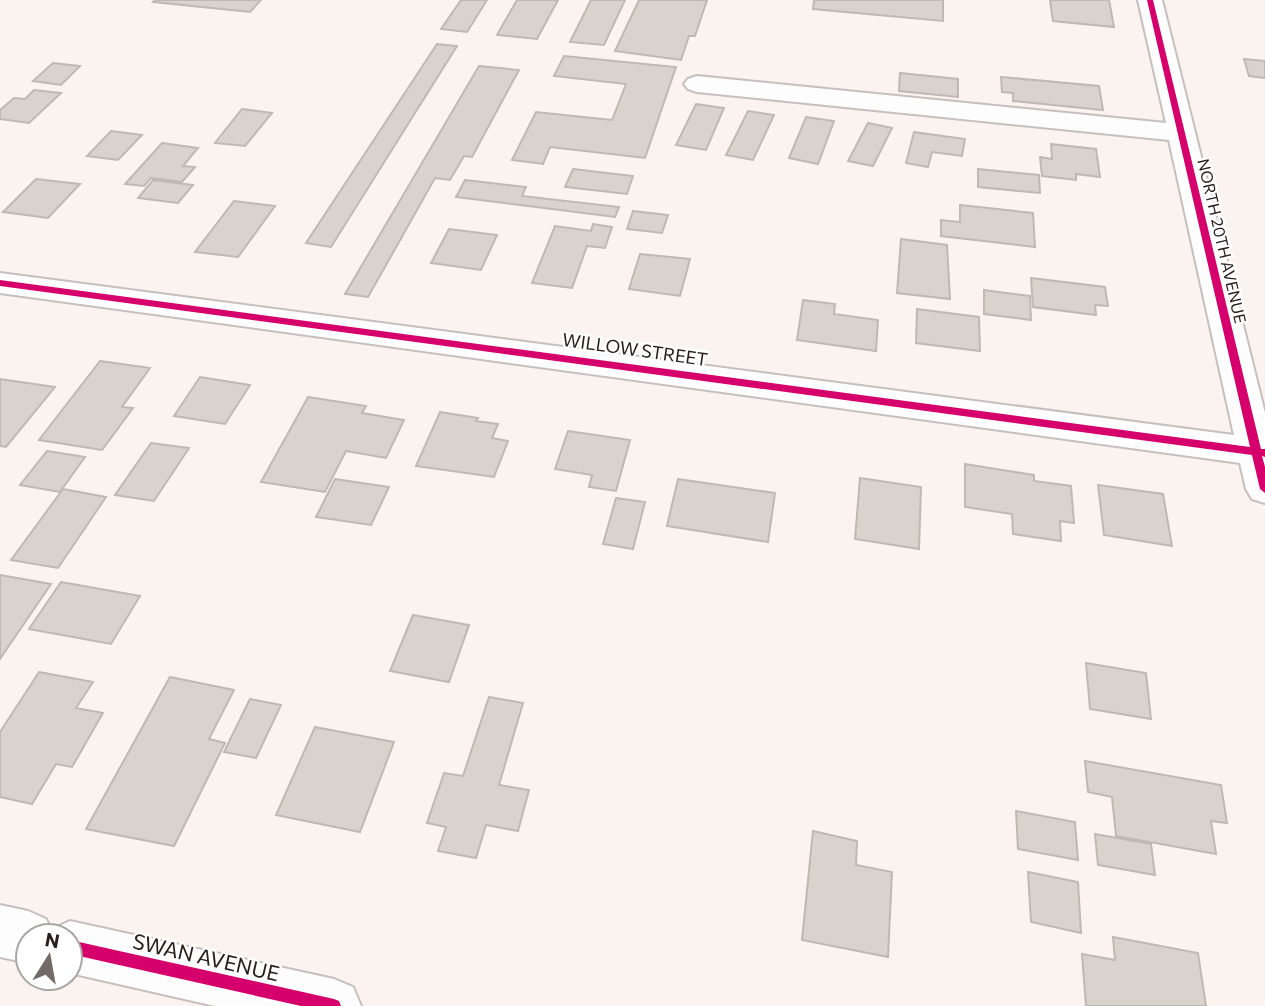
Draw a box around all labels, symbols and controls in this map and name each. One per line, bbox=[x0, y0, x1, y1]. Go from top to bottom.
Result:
street label: NORTH 20TH AVENUE bbox=[1194, 157, 1251, 325]
street label: WILLOW STREET bbox=[561, 328, 709, 370]
north arrow bbox=[14, 922, 84, 992]
text: N bbox=[43, 927, 62, 952]
street label: SWAN AVENUE bbox=[131, 928, 282, 986]

